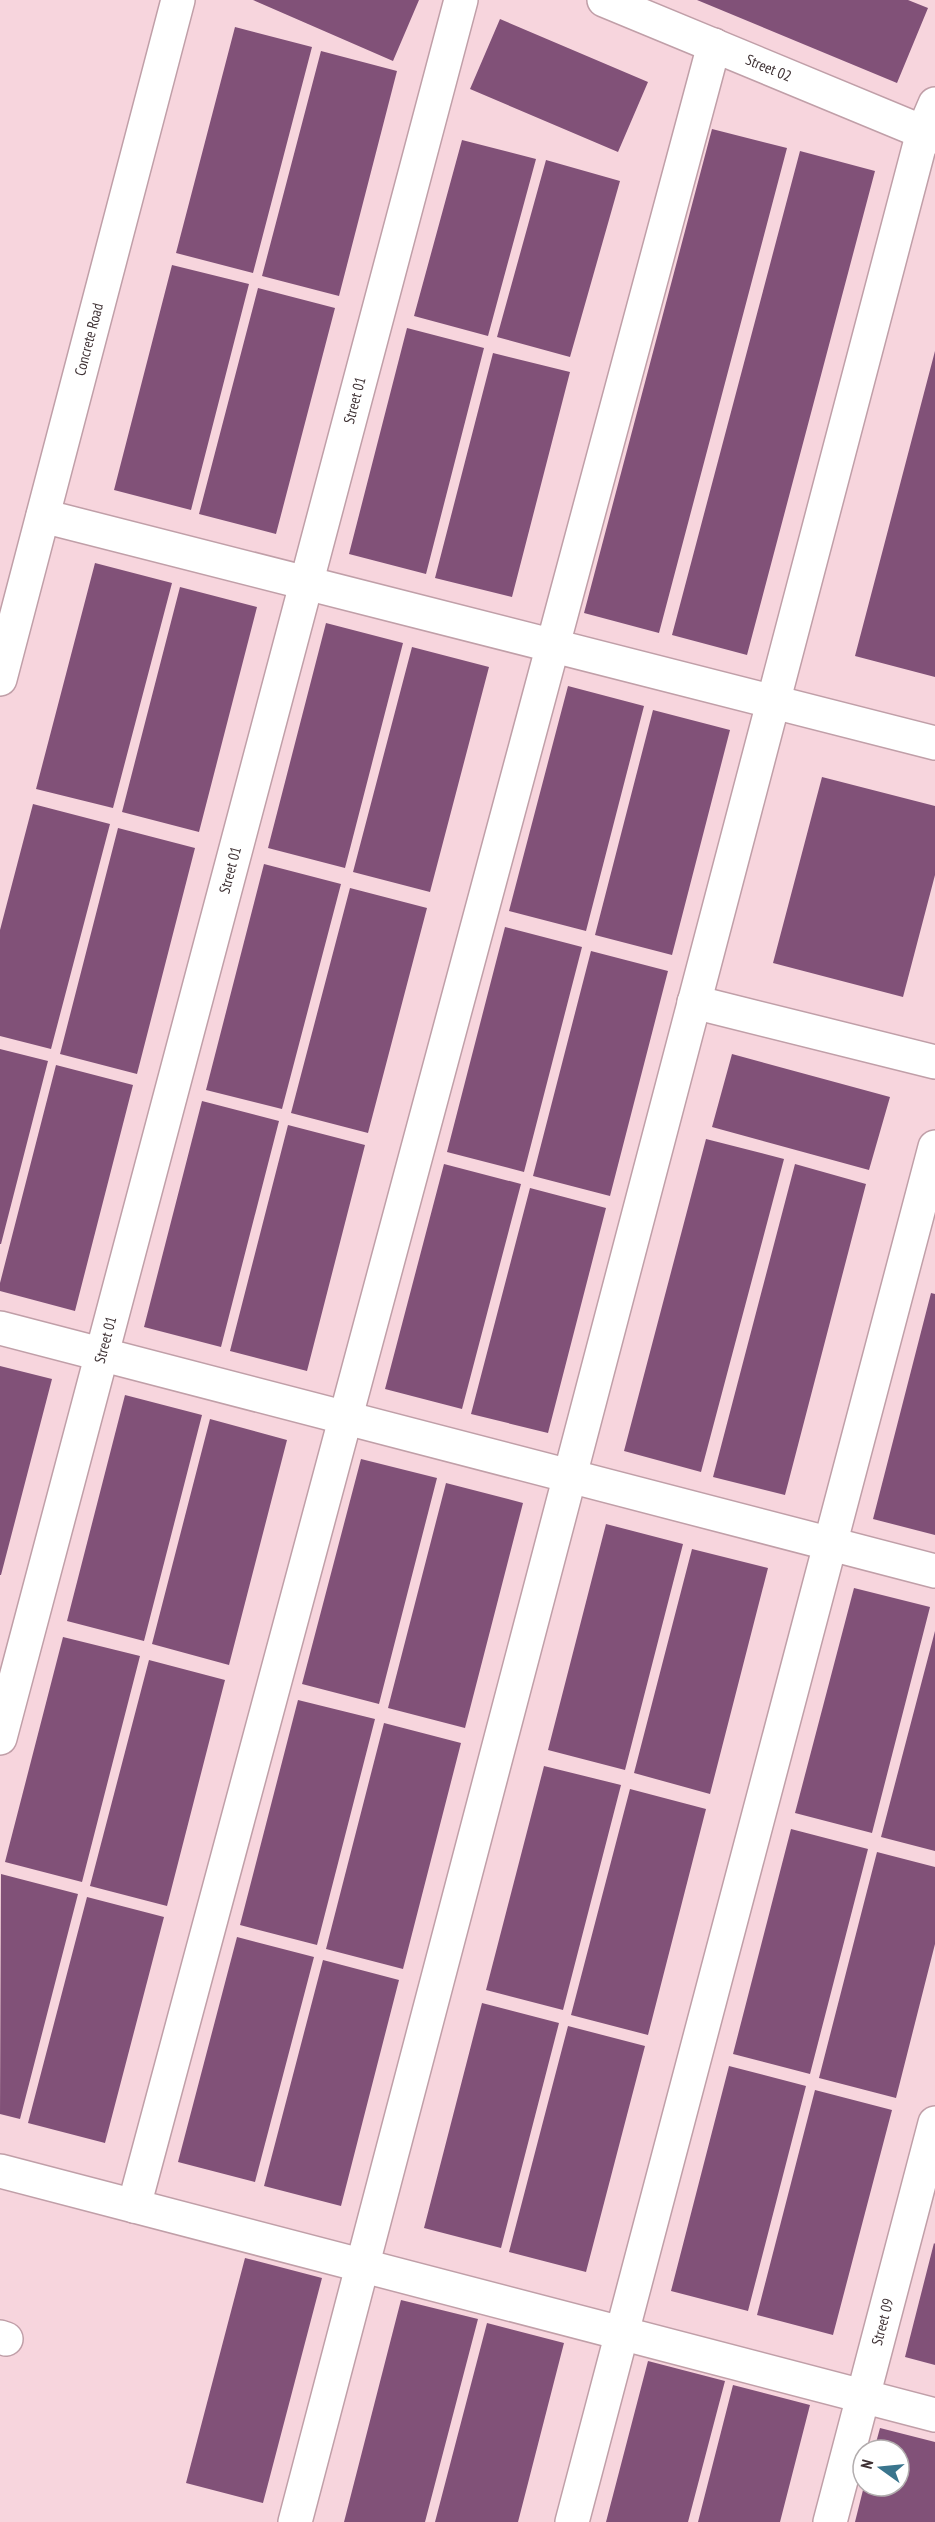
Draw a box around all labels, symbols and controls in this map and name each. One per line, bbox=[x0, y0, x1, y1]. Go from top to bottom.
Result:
street label: Street 02 bbox=[743, 50, 794, 86]
street label: Concrete Road bbox=[70, 301, 107, 378]
street label: Street 01 bbox=[339, 375, 370, 426]
street label: Street 01 bbox=[214, 844, 245, 895]
street label: Street 01 bbox=[90, 1314, 120, 1365]
street label: Street 09 bbox=[867, 2296, 897, 2347]
north arrow bbox=[851, 2438, 911, 2498]
text: N bbox=[856, 2457, 877, 2471]

